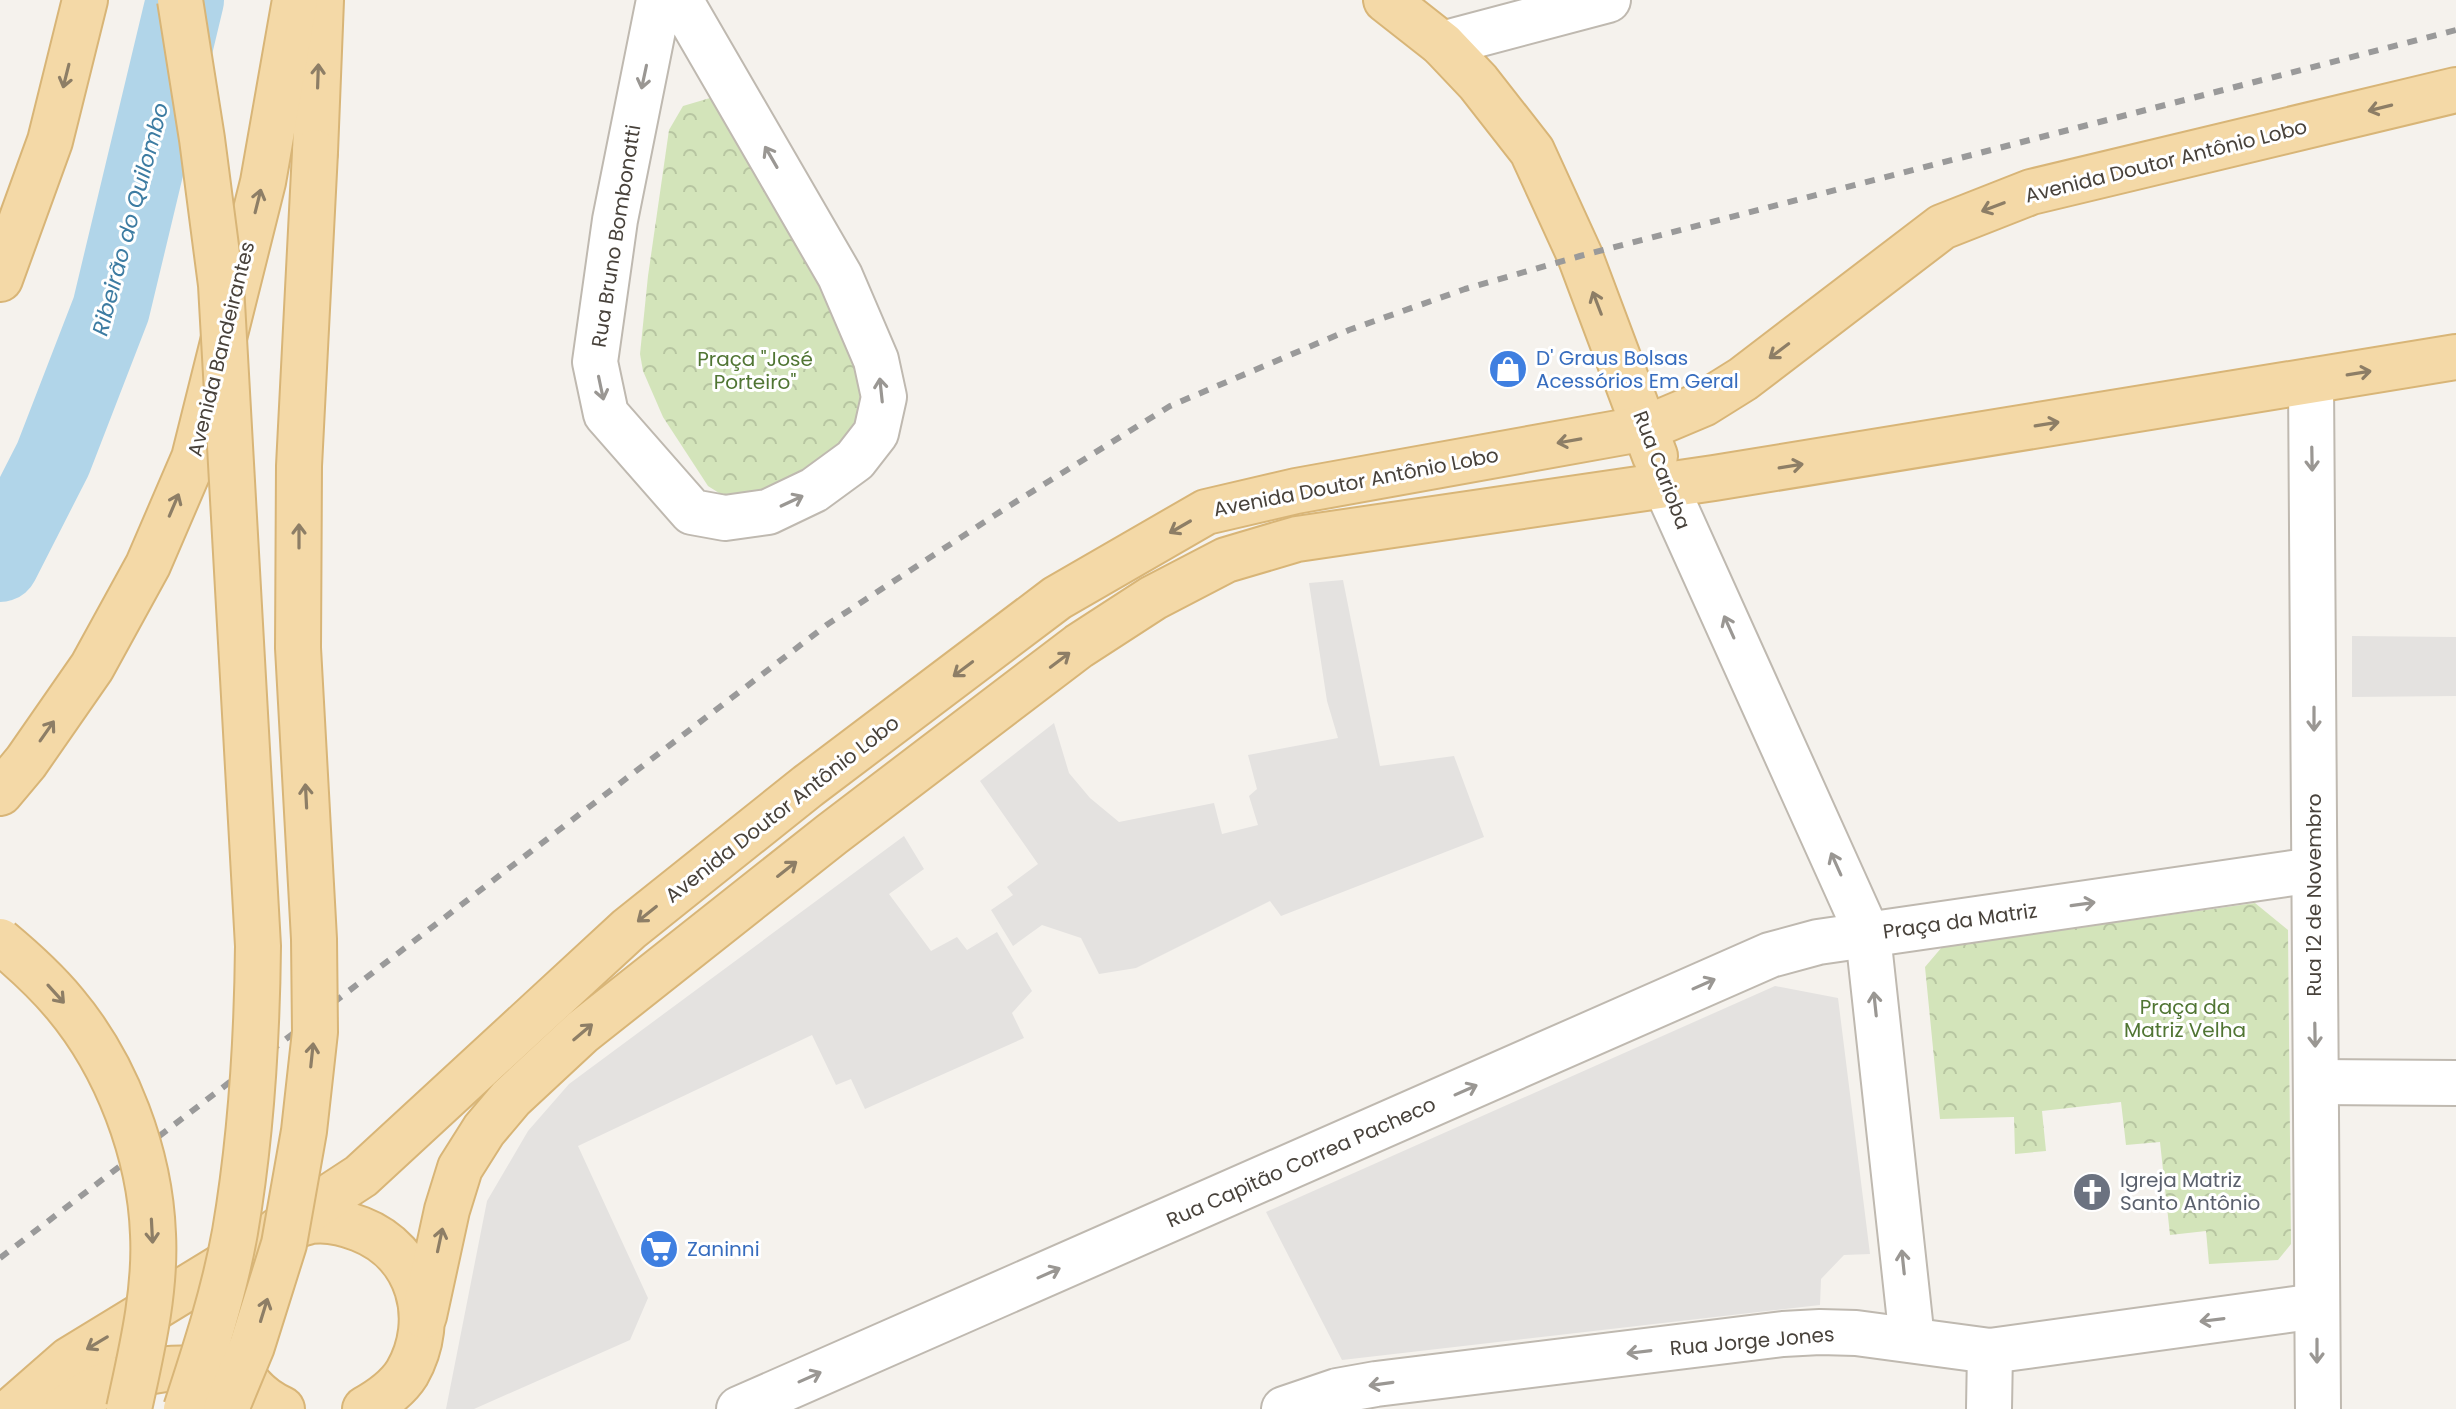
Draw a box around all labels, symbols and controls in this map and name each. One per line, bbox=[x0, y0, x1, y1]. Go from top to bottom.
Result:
one-way arrow bbox=[58, 62, 73, 88]
one-way arrow bbox=[311, 63, 326, 90]
one-way arrow bbox=[636, 63, 651, 89]
water label: Ribeirão do Quilombo bbox=[84, 99, 176, 339]
one-way arrow bbox=[2368, 101, 2394, 116]
street label: Avenida Doutor Antônio Lobo bbox=[2022, 112, 2310, 210]
street label: Rua Bruno Bombonatti bbox=[585, 123, 647, 349]
one-way arrow bbox=[763, 146, 779, 169]
one-way arrow bbox=[251, 189, 266, 215]
one-way arrow bbox=[1981, 201, 2006, 215]
street label: Avenida Bandeirantes bbox=[181, 239, 261, 459]
one-way arrow bbox=[1589, 291, 1603, 316]
one-way arrow bbox=[1769, 343, 1790, 360]
place label: D' Graus Bolsas Acessórios Em Geral bbox=[1536, 344, 1739, 395]
park label: Praça "José Porteiro" bbox=[697, 345, 813, 396]
shop icon: D' Graus Bolsas Acessórios Em Geral bbox=[1487, 348, 1529, 390]
one-way arrow bbox=[2346, 364, 2371, 379]
one-way arrow bbox=[594, 374, 609, 400]
one-way arrow bbox=[873, 378, 888, 404]
street label: Rua Carioba bbox=[1627, 407, 1697, 533]
one-way arrow bbox=[2034, 415, 2060, 430]
one-way arrow bbox=[1557, 434, 1582, 449]
street label: Avenida Doutor Antônio Lobo bbox=[1211, 441, 1501, 523]
one-way arrow bbox=[2304, 445, 2319, 472]
one-way arrow bbox=[1778, 457, 1803, 472]
one-way arrow bbox=[168, 493, 183, 518]
one-way arrow bbox=[779, 493, 803, 508]
one-way arrow bbox=[1169, 519, 1192, 535]
one-way arrow bbox=[291, 523, 307, 550]
one-way arrow bbox=[1720, 615, 1735, 639]
one-way arrow bbox=[1049, 652, 1070, 669]
one-way arrow bbox=[953, 660, 974, 677]
one-way arrow bbox=[2306, 705, 2322, 732]
street label: Avenida Doutor Antônio Lobo bbox=[659, 709, 905, 909]
one-way arrow bbox=[39, 721, 55, 743]
one-way arrow bbox=[299, 783, 314, 810]
street label: Rua 12 de Novembro bbox=[2300, 793, 2328, 997]
one-way arrow bbox=[1827, 852, 1842, 876]
one-way arrow bbox=[776, 861, 797, 878]
street label: Praça da Matriz bbox=[1881, 896, 2039, 946]
one-way arrow bbox=[2070, 896, 2096, 911]
one-way arrow bbox=[637, 906, 658, 923]
one-way arrow bbox=[1692, 976, 1716, 991]
one-way arrow bbox=[47, 984, 65, 1004]
one-way arrow bbox=[1868, 991, 1883, 1018]
park label: Praça da Matriz Velha bbox=[2124, 993, 2246, 1044]
one-way arrow bbox=[2308, 1021, 2323, 1048]
one-way arrow bbox=[573, 1023, 593, 1041]
one-way arrow bbox=[305, 1042, 320, 1069]
one-way arrow bbox=[1454, 1081, 1478, 1096]
street label: Rua Capitão Correa Pacheco bbox=[1162, 1090, 1440, 1234]
place label: Igreja Matriz Santo Antônio bbox=[2120, 1166, 2260, 1217]
church icon: Igreja Matriz Santo Antônio bbox=[2071, 1171, 2113, 1213]
one-way arrow bbox=[145, 1217, 160, 1244]
one-way arrow bbox=[433, 1228, 448, 1253]
supermarket icon: Zaninni bbox=[638, 1228, 680, 1270]
place label: Zaninni bbox=[687, 1235, 760, 1263]
one-way arrow bbox=[1896, 1249, 1911, 1276]
one-way arrow bbox=[1036, 1264, 1060, 1279]
one-way arrow bbox=[258, 1298, 272, 1323]
one-way arrow bbox=[2200, 1313, 2225, 1328]
street label: Rua Jorge Jones bbox=[1669, 1320, 1835, 1362]
one-way arrow bbox=[86, 1335, 109, 1351]
one-way arrow bbox=[2310, 1337, 2325, 1364]
one-way arrow bbox=[1627, 1345, 1652, 1360]
one-way arrow bbox=[798, 1368, 822, 1383]
one-way arrow bbox=[1369, 1377, 1394, 1392]

